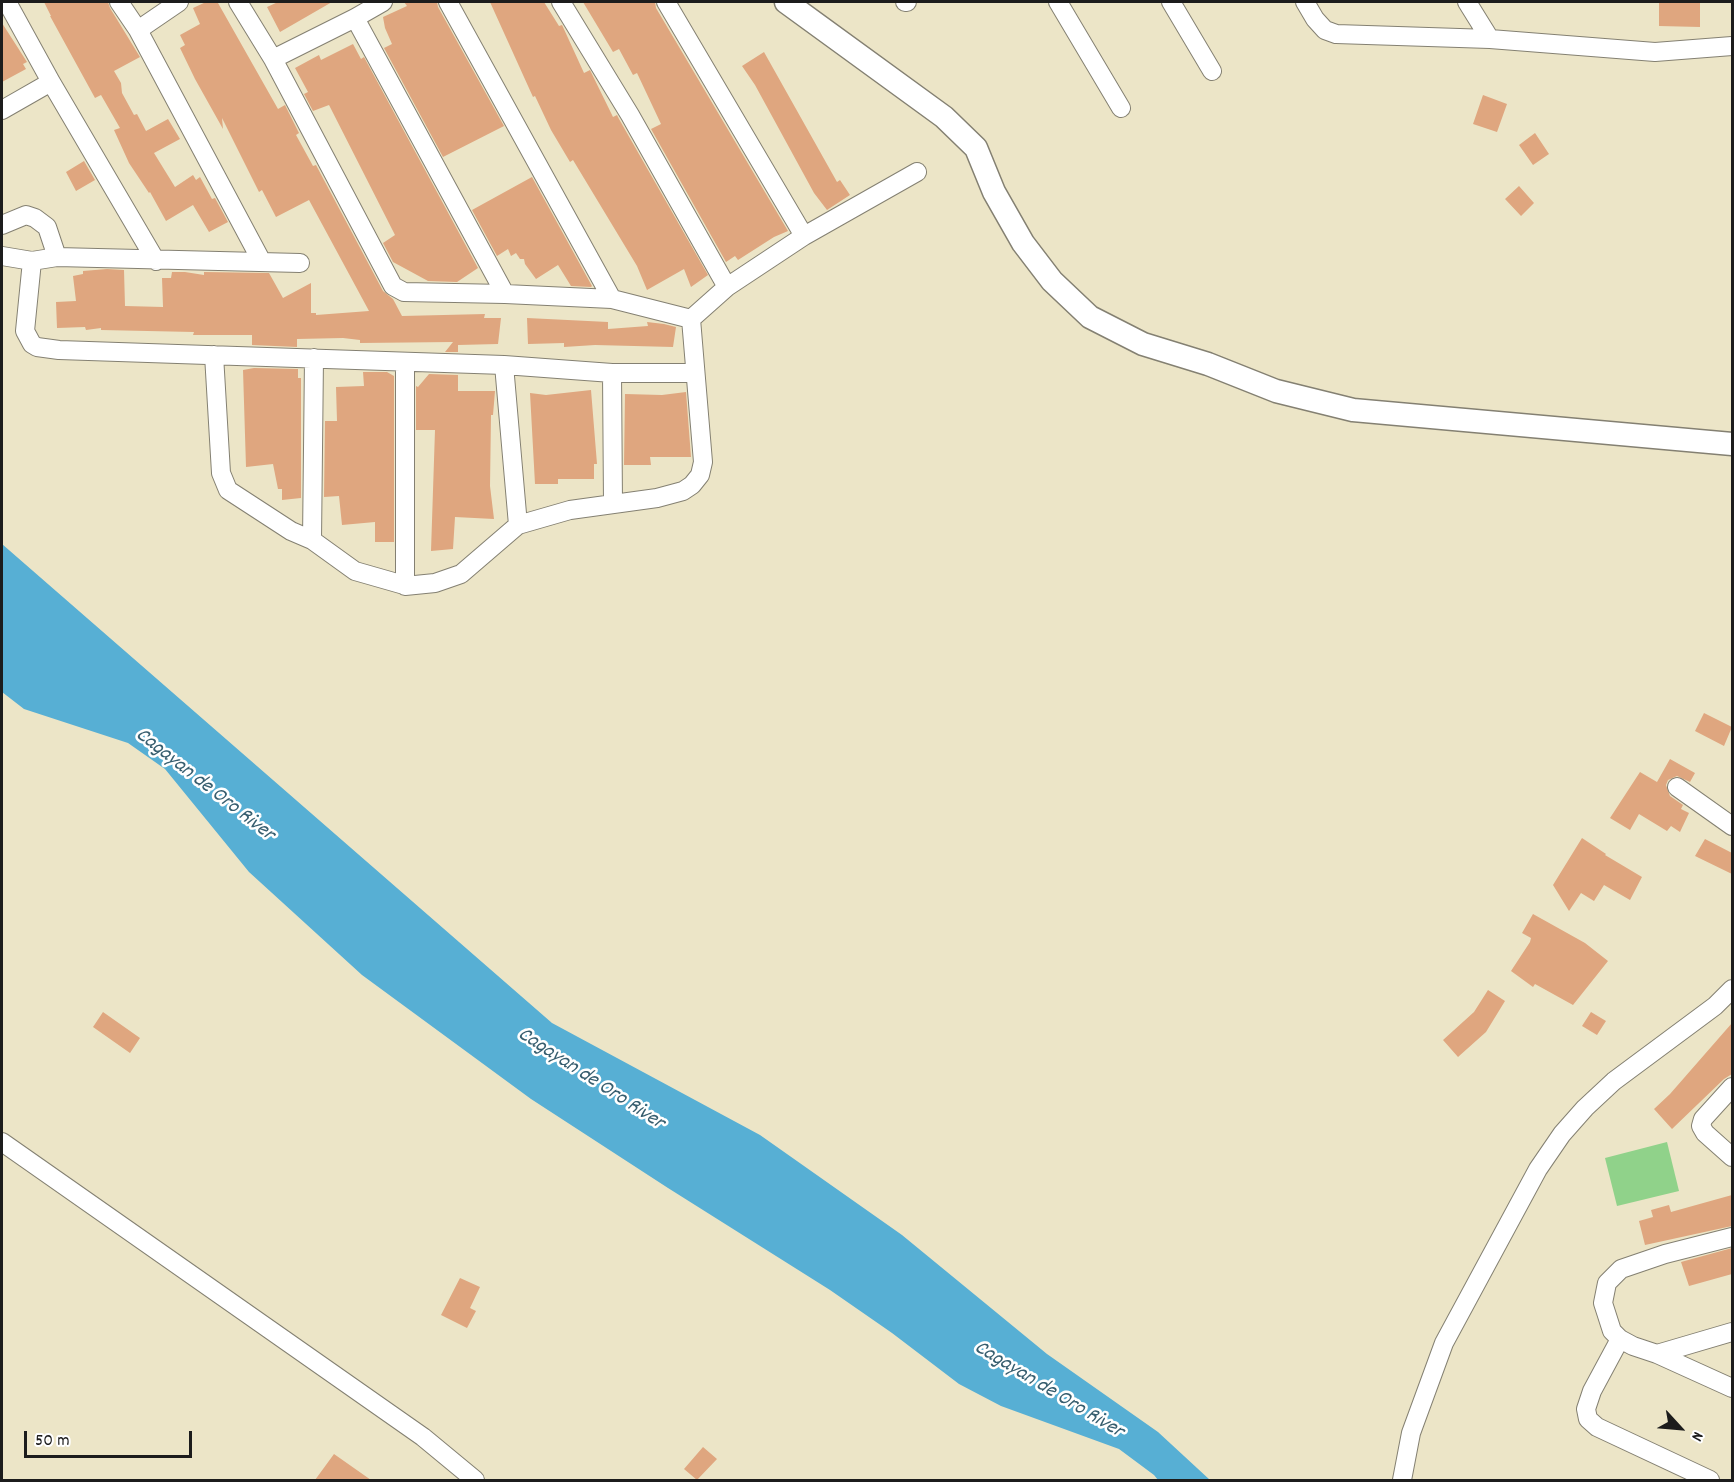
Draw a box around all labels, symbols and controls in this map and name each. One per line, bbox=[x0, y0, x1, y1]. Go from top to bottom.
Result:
water label: Cagayan de Oro River bbox=[129, 724, 279, 848]
water label: Cagayan de Oro River bbox=[512, 1023, 668, 1137]
water label: Cagayan de Oro River bbox=[969, 1336, 1127, 1446]
north arrow bbox=[1650, 1398, 1710, 1458]
scale bar bbox=[27, 1419, 195, 1457]
text: N bbox=[1685, 1428, 1709, 1445]
text: 50 m bbox=[35, 1429, 70, 1454]

